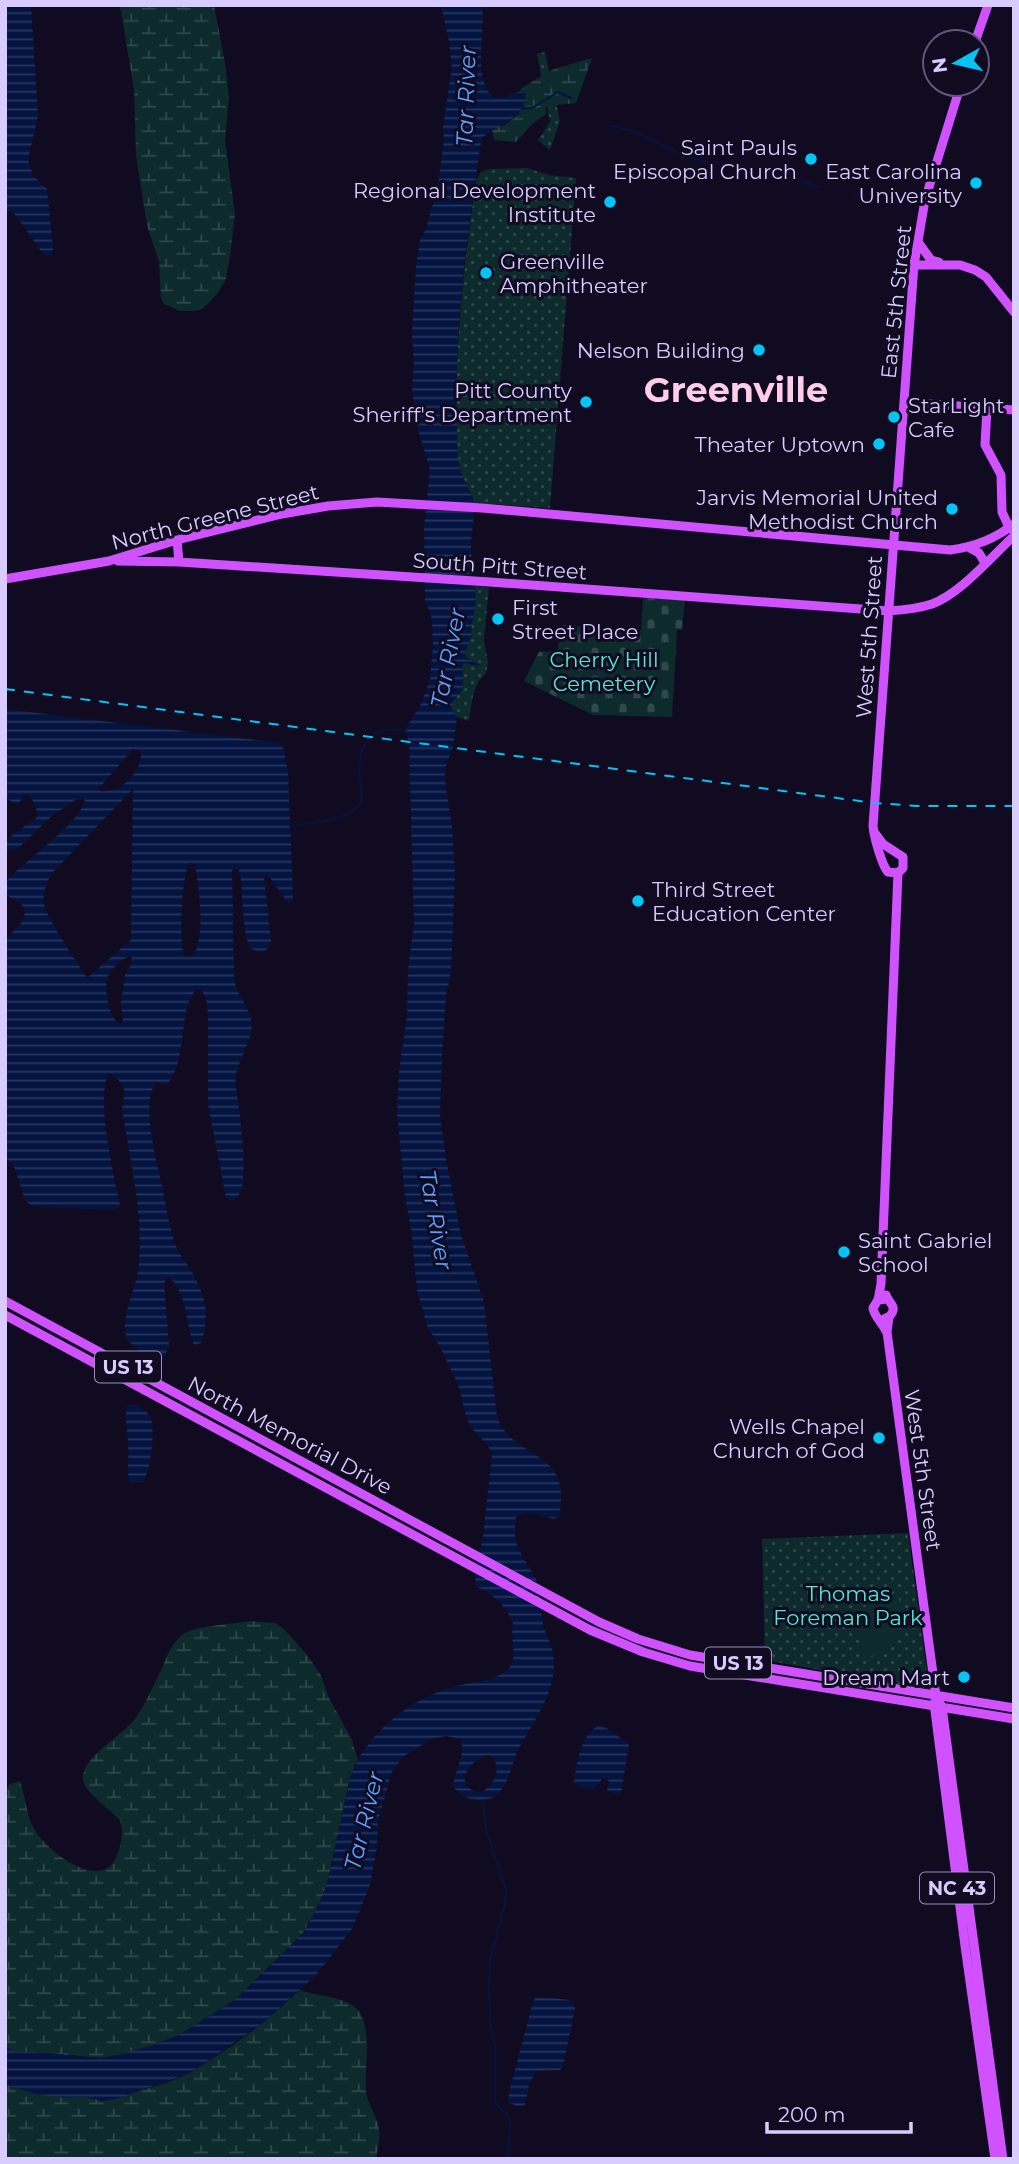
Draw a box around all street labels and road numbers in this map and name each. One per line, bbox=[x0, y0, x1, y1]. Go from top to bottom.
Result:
street label: East 5th Street bbox=[876, 224, 916, 380]
street label: North Greene Street bbox=[109, 479, 321, 555]
street label: South Pitt Street bbox=[412, 547, 588, 585]
street label: West 5th Street bbox=[851, 555, 887, 719]
road number: US 13 bbox=[95, 1352, 161, 1382]
street label: North Memorial Drive bbox=[184, 1370, 396, 1500]
street label: West 5th Street bbox=[899, 1388, 947, 1552]
road number: US 13 bbox=[705, 1648, 771, 1679]
road number: NC 43 bbox=[920, 1872, 994, 1904]

